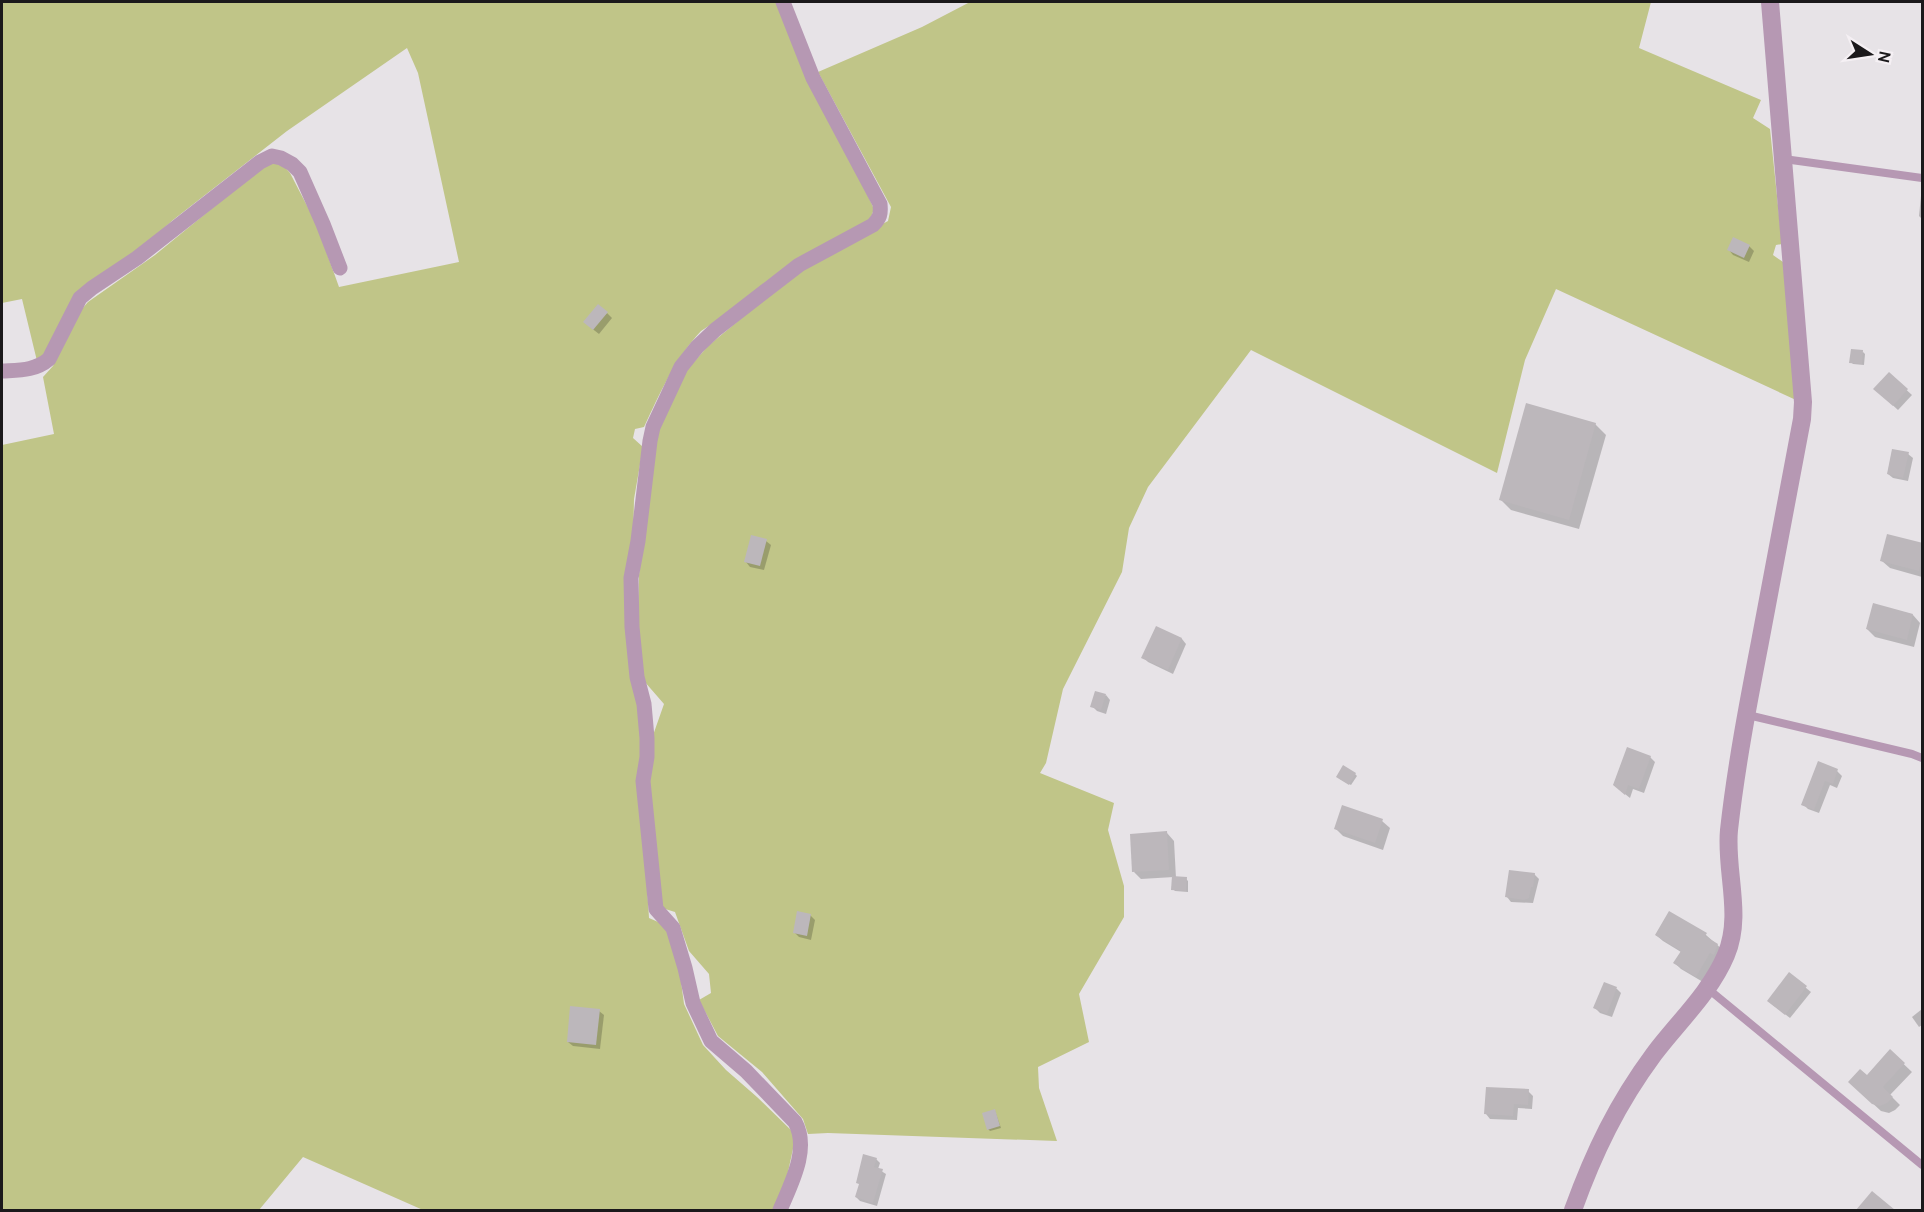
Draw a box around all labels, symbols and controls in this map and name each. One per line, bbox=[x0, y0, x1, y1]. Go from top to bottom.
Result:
north arrow bbox=[1840, 24, 1900, 84]
text: N bbox=[1874, 50, 1895, 65]

